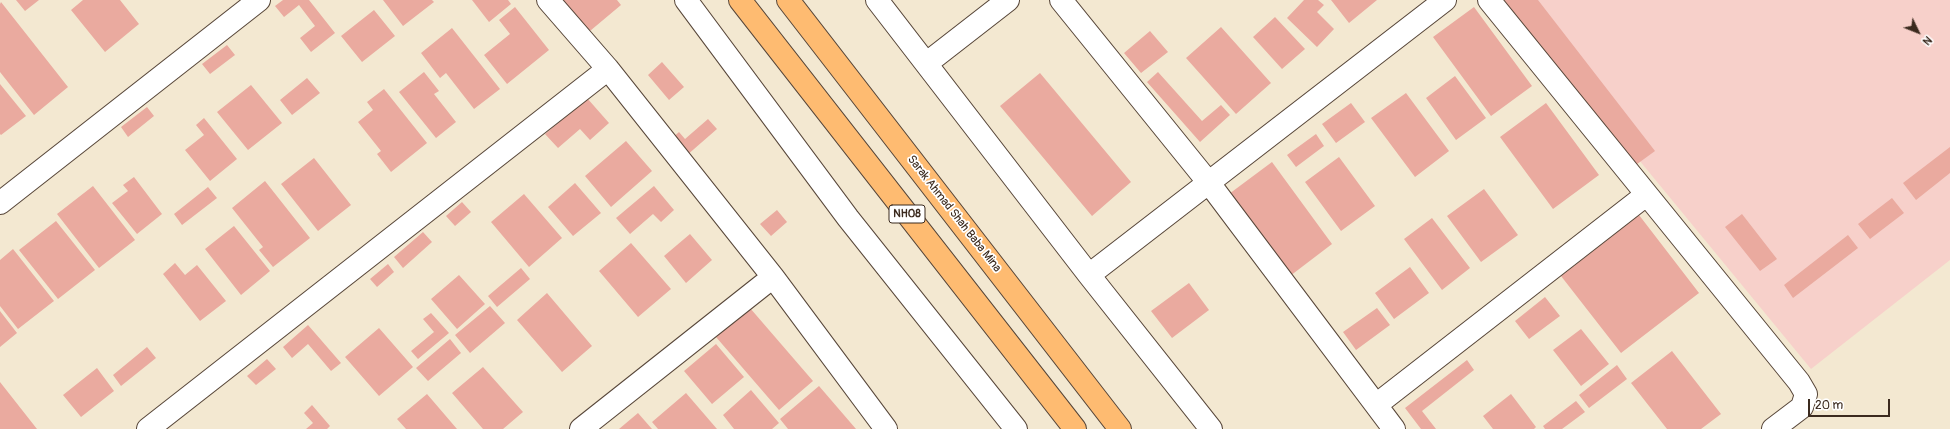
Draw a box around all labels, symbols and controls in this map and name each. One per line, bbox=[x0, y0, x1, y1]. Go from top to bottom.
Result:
north arrow bbox=[1898, 12, 1938, 52]
text: N bbox=[1920, 33, 1934, 48]
street label: Sarak Ahmad Shah Baba Mina bbox=[904, 153, 1004, 275]
road number: NH08 bbox=[889, 205, 925, 223]
scale bar bbox=[1810, 391, 1892, 417]
text: 20 m bbox=[1815, 398, 1843, 413]

